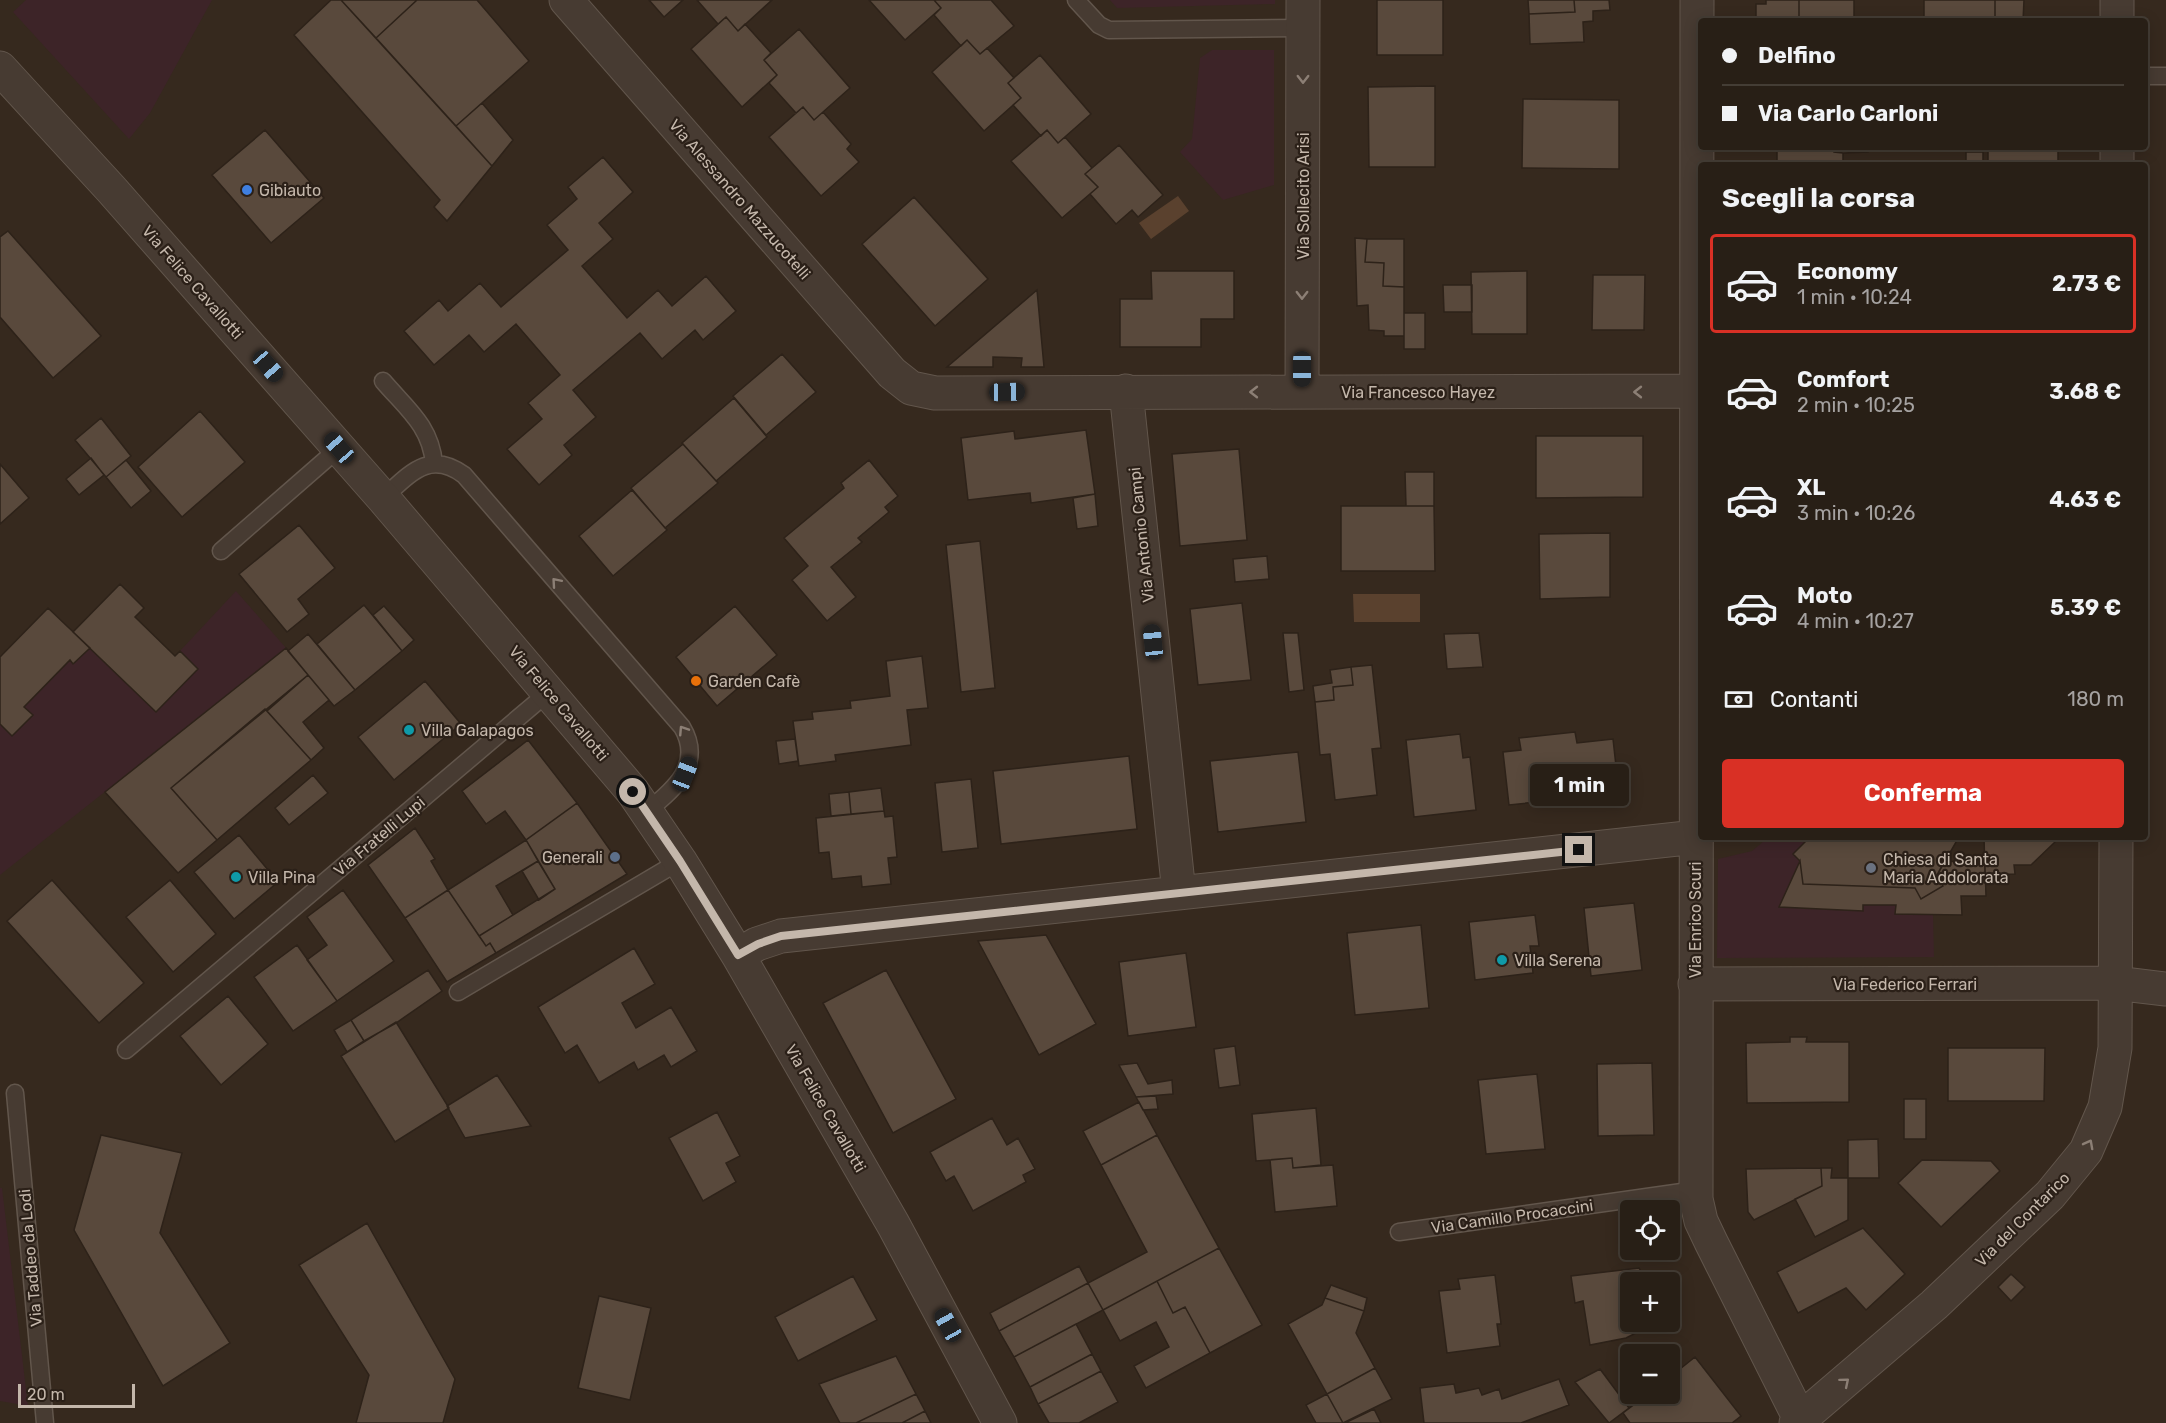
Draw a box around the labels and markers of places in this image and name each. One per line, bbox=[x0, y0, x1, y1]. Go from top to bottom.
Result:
place label: Gibiauto bbox=[259, 181, 321, 200]
marker: Gibiauto bbox=[240, 183, 254, 197]
place label: Garden Cafè bbox=[708, 672, 800, 691]
marker: Garden Cafè bbox=[689, 674, 703, 688]
place label: Villa Galapagos bbox=[421, 721, 534, 740]
marker: Villa Galapagos bbox=[402, 723, 416, 737]
place label: Generali bbox=[542, 848, 603, 867]
marker: Generali bbox=[608, 850, 622, 864]
place label: Chiesa di Santa Maria Addolorata bbox=[1883, 850, 2009, 887]
marker: Chiesa di Santa Maria Addolorata bbox=[1864, 861, 1878, 875]
place label: Villa Pina bbox=[248, 868, 316, 887]
marker: Villa Pina bbox=[229, 870, 243, 884]
place label: Villa Serena bbox=[1514, 951, 1601, 970]
marker: Villa Serena bbox=[1495, 953, 1509, 967]

